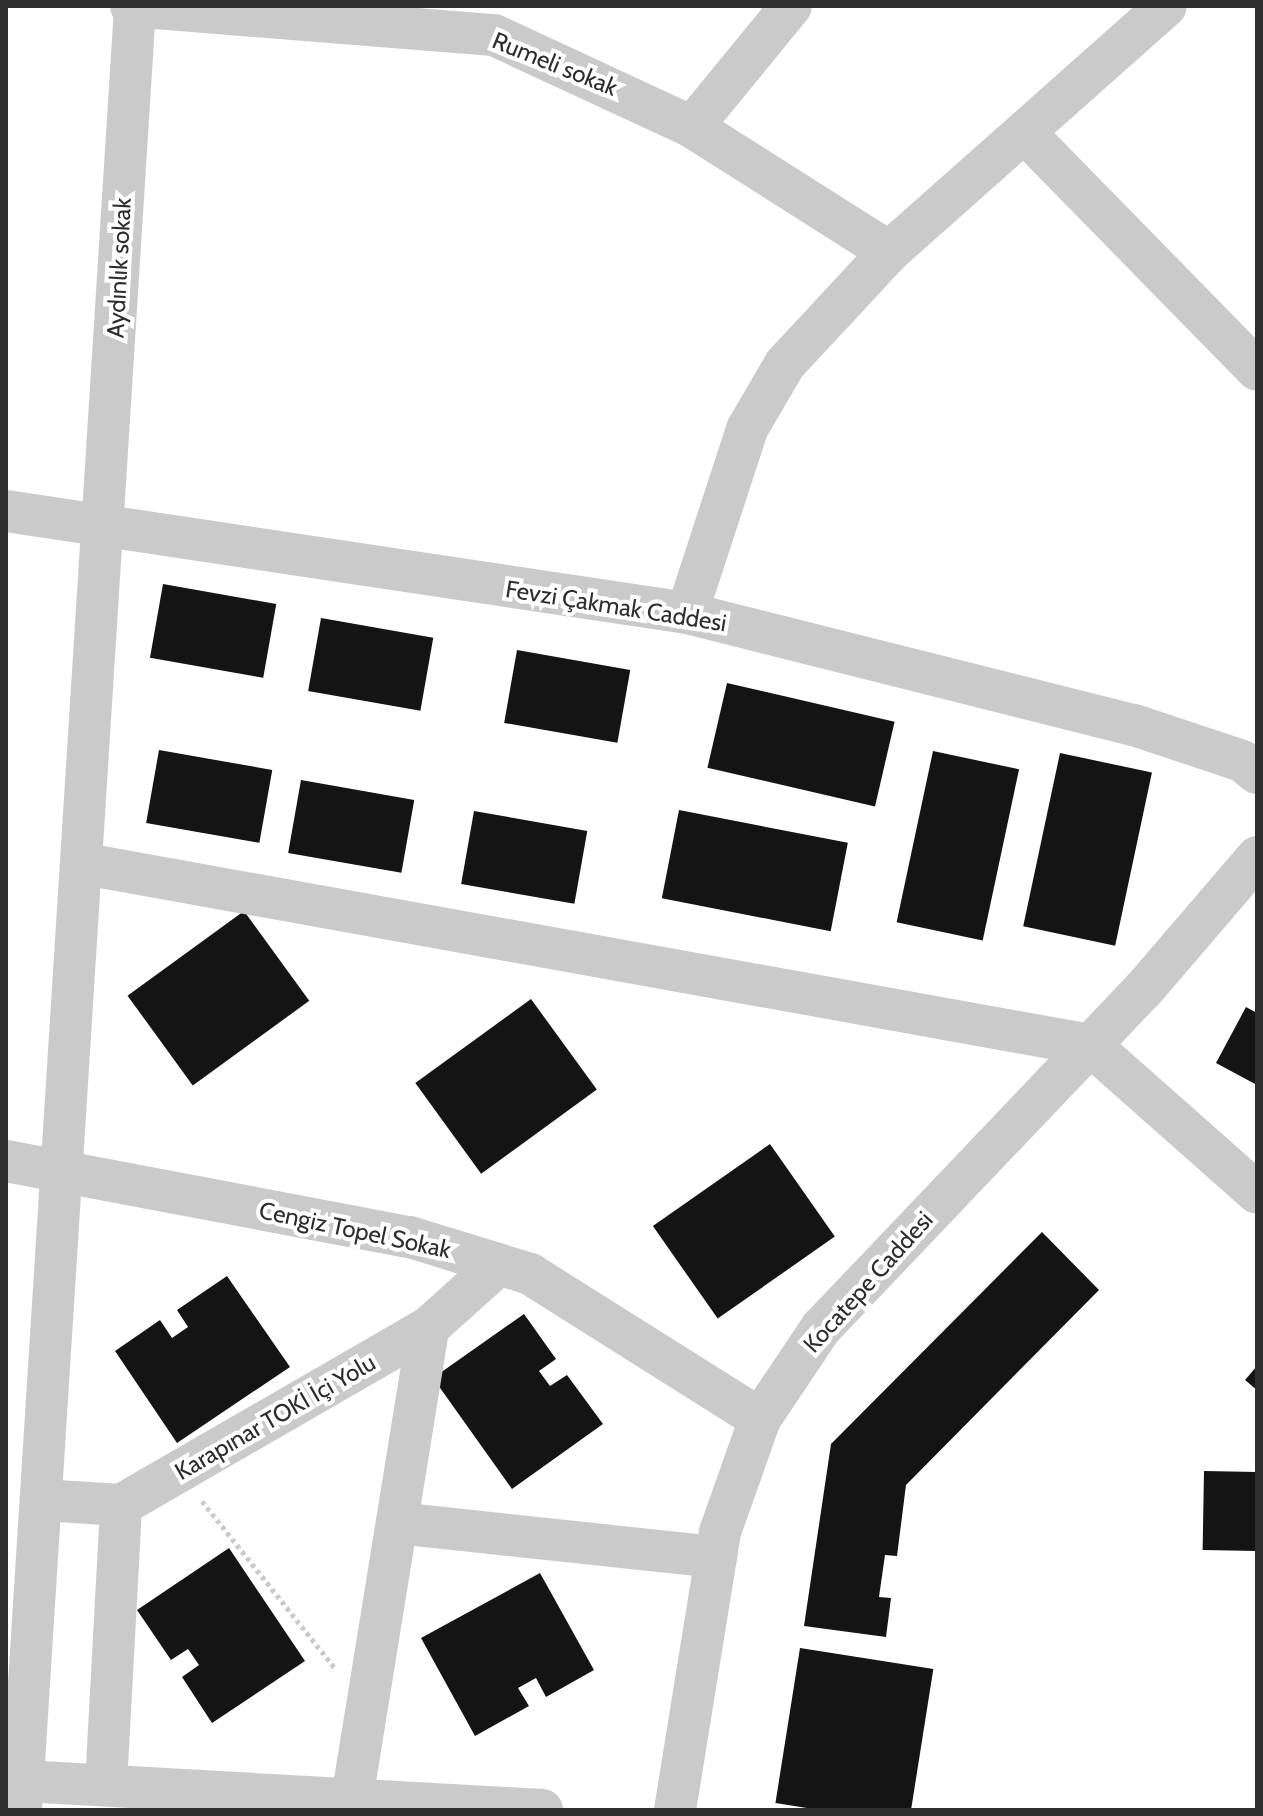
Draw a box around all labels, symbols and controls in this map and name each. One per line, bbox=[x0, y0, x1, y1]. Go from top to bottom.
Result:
street label: Rumeli sokak bbox=[488, 26, 622, 102]
street label: Aydınlık sokak bbox=[101, 197, 137, 339]
street label: Fevzi Çakmak Caddesi bbox=[503, 574, 729, 638]
street label: Cengiz Topel Sokak bbox=[256, 1196, 454, 1264]
street label: Kocatepe Caddesi bbox=[797, 1206, 939, 1358]
street label: Karapınar TOKİ İçi Yolu bbox=[170, 1348, 380, 1486]

